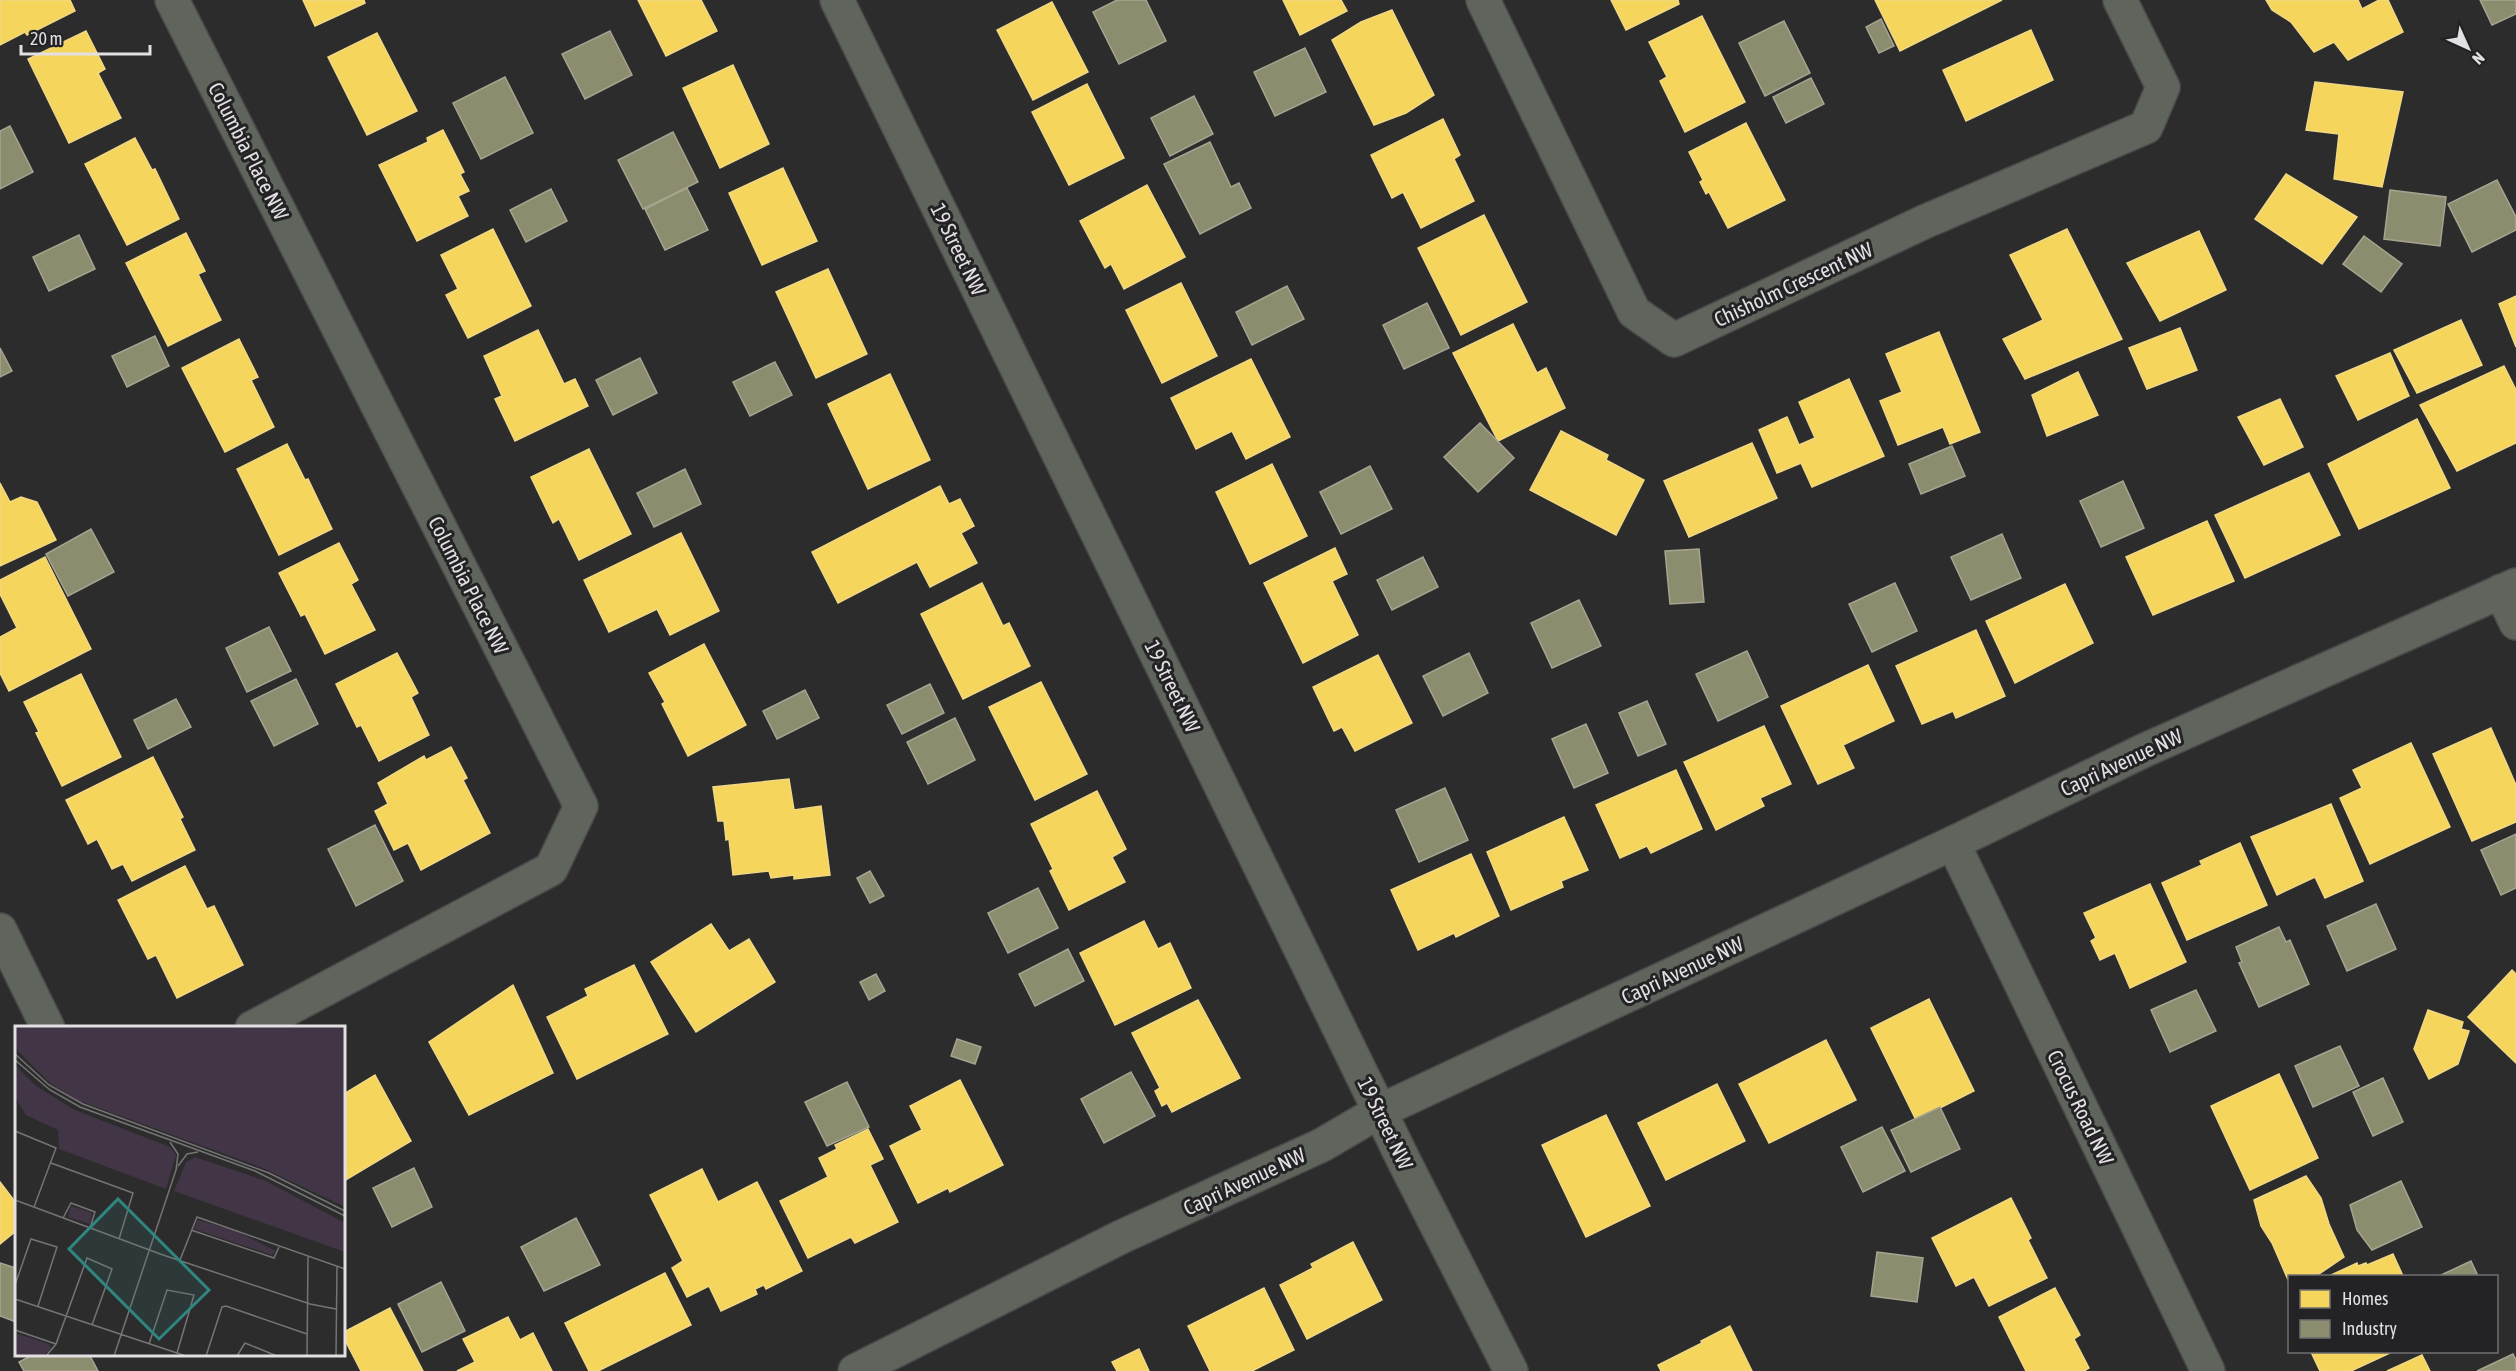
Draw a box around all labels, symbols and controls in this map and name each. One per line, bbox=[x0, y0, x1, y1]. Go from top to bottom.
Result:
scale bar bbox=[21, 18, 150, 56]
north arrow bbox=[2438, 18, 2498, 78]
text: 20 m bbox=[30, 28, 62, 49]
text: N bbox=[2469, 49, 2488, 68]
street label: Columbia Place NW bbox=[204, 78, 294, 224]
street label: 19 Street NW bbox=[926, 199, 992, 300]
street label: Chisholm Crescent NW bbox=[1710, 236, 1877, 331]
street label: Columbia Place NW bbox=[424, 512, 514, 658]
street label: 19 Street NW bbox=[1140, 636, 1206, 737]
street label: Capri Avenue NW bbox=[2056, 723, 2186, 801]
street label: Capri Avenue NW bbox=[1617, 931, 1747, 1009]
inset map bbox=[15, 1026, 345, 1356]
street label: Crocus Road NW bbox=[2043, 1046, 2119, 1169]
street label: 19 Street NW bbox=[1353, 1073, 1419, 1174]
street label: Capri Avenue NW bbox=[1179, 1142, 1309, 1220]
legend bbox=[2288, 1275, 2498, 1353]
text: Homes bbox=[2342, 1288, 2388, 1309]
text: Industry bbox=[2342, 1318, 2397, 1339]

